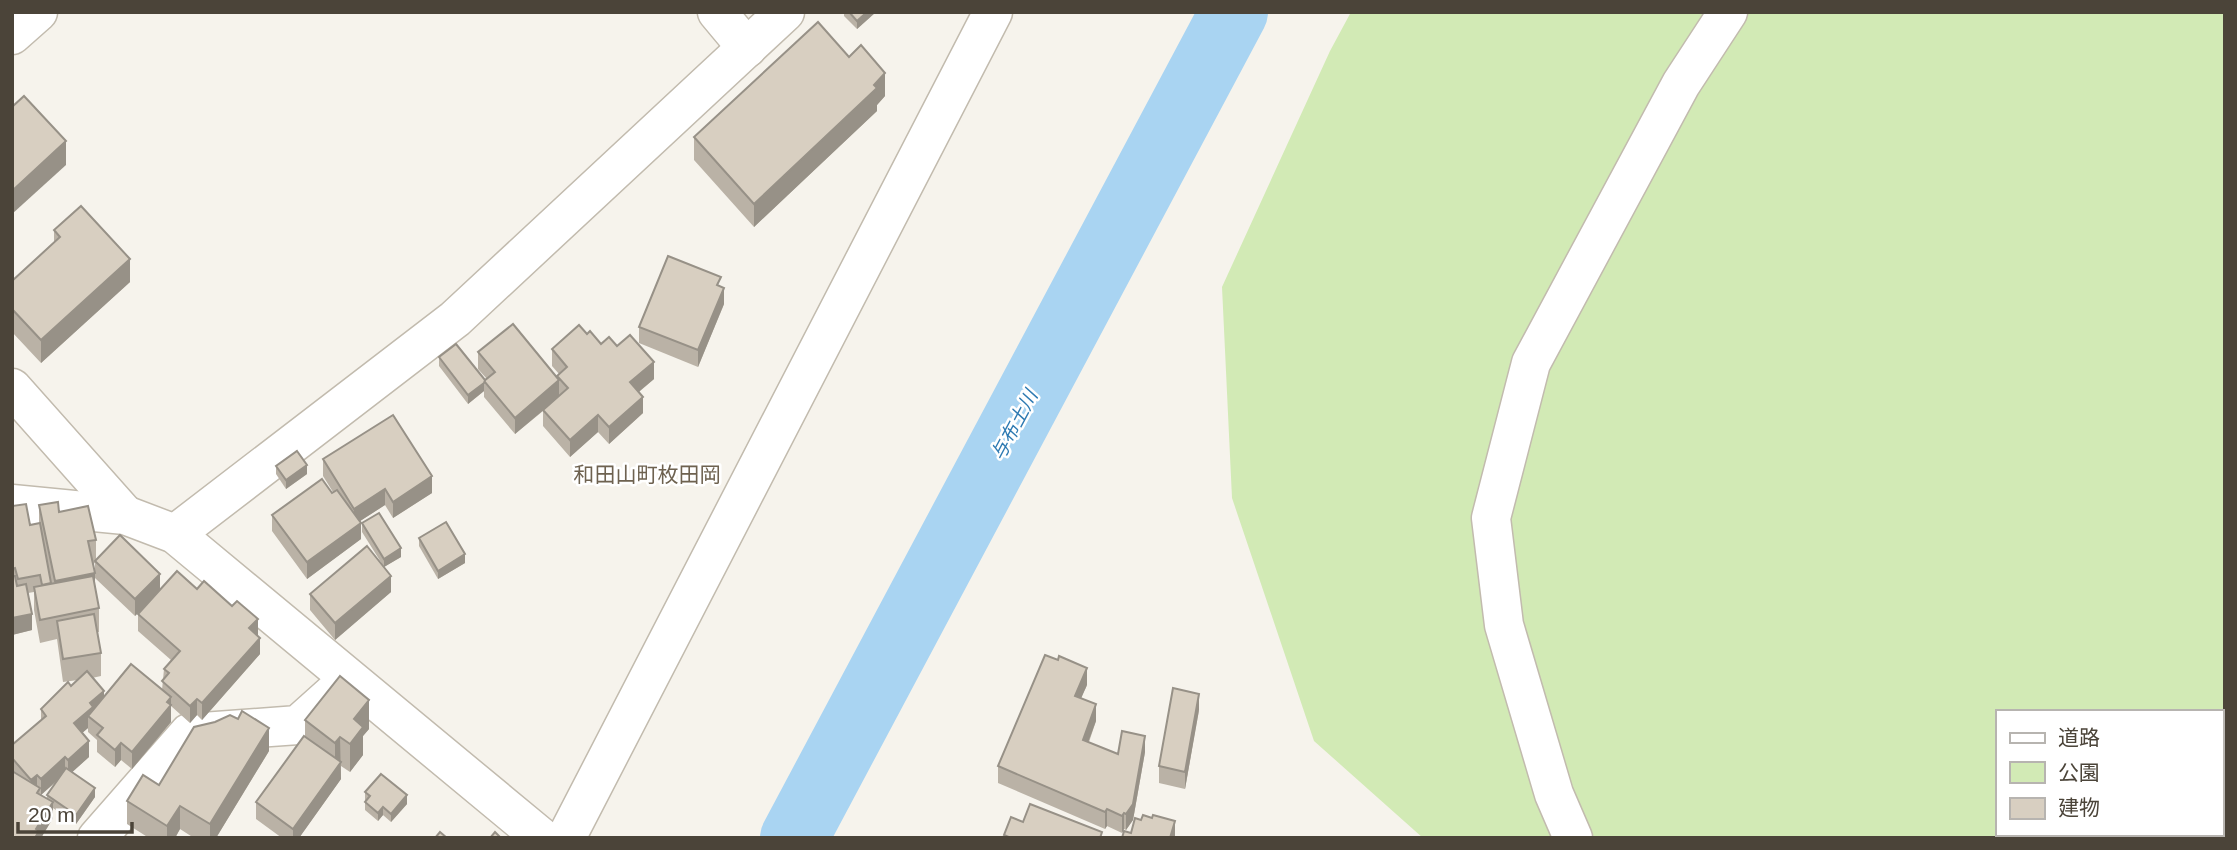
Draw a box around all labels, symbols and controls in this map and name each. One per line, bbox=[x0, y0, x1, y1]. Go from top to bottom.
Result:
water label: 与布土川 bbox=[987, 385, 1042, 464]
district label: 和田山町枚田岡 bbox=[574, 463, 721, 486]
legend bbox=[1996, 710, 2223, 836]
text: 道路 bbox=[2058, 726, 2100, 749]
text: 公園 bbox=[2058, 761, 2100, 784]
scale bar bbox=[18, 790, 131, 834]
text: 建物 bbox=[2058, 796, 2100, 819]
text: 20 m bbox=[28, 803, 75, 826]

